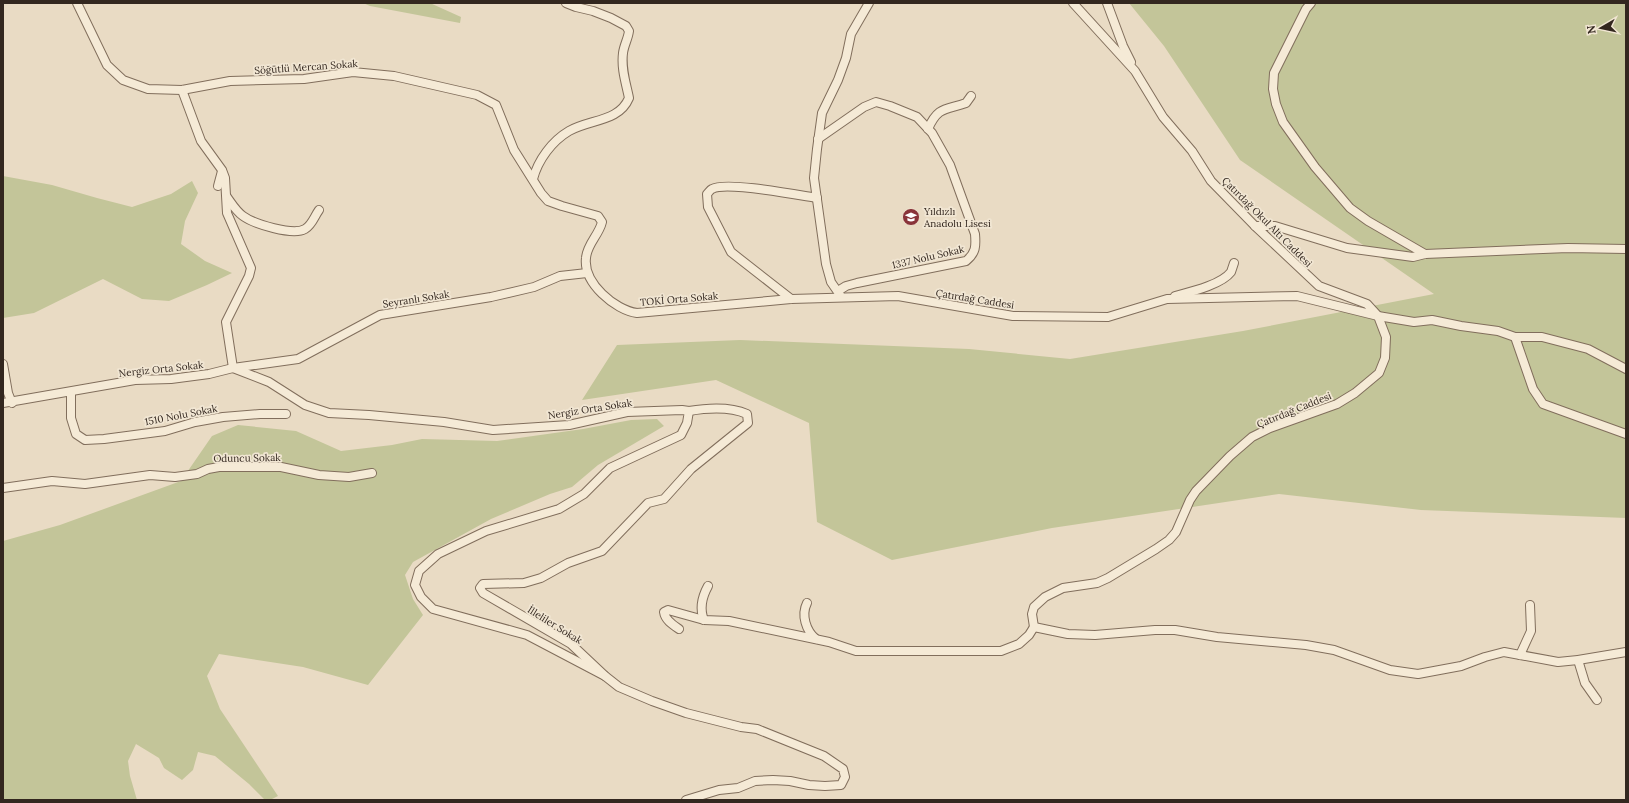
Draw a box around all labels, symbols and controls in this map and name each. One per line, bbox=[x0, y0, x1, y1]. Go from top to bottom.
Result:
north arrow bbox=[1581, 8, 1621, 48]
text: N bbox=[1583, 24, 1599, 35]
street label: Söğütlü Mercan Sokak bbox=[254, 57, 359, 77]
street label: Çatırdağ Okul Altı Caddesi bbox=[1219, 174, 1315, 270]
place label: Yıldızlı Anadolu Lisesi bbox=[923, 205, 991, 230]
school or university icon: Yıldızlı Anadolu Lisesi bbox=[901, 207, 921, 227]
street label: 1337 Nolu Sokak bbox=[891, 242, 966, 272]
street label: Çatırdağ Caddesi bbox=[935, 286, 1015, 312]
street label: Seyranlı Sokak bbox=[382, 287, 451, 311]
street label: TOKİ Orta Sokak bbox=[639, 289, 719, 309]
street label: Nergiz Orta Sokak bbox=[118, 358, 205, 380]
street label: Çatırdağ Caddesi bbox=[1255, 389, 1333, 431]
street label: Nergiz Orta Sokak bbox=[547, 396, 634, 422]
street label: 1510 Nolu Sokak bbox=[144, 401, 219, 428]
street label: Oduncu Sokak bbox=[213, 451, 281, 465]
street label: İlleliler Sokak bbox=[525, 603, 585, 647]

